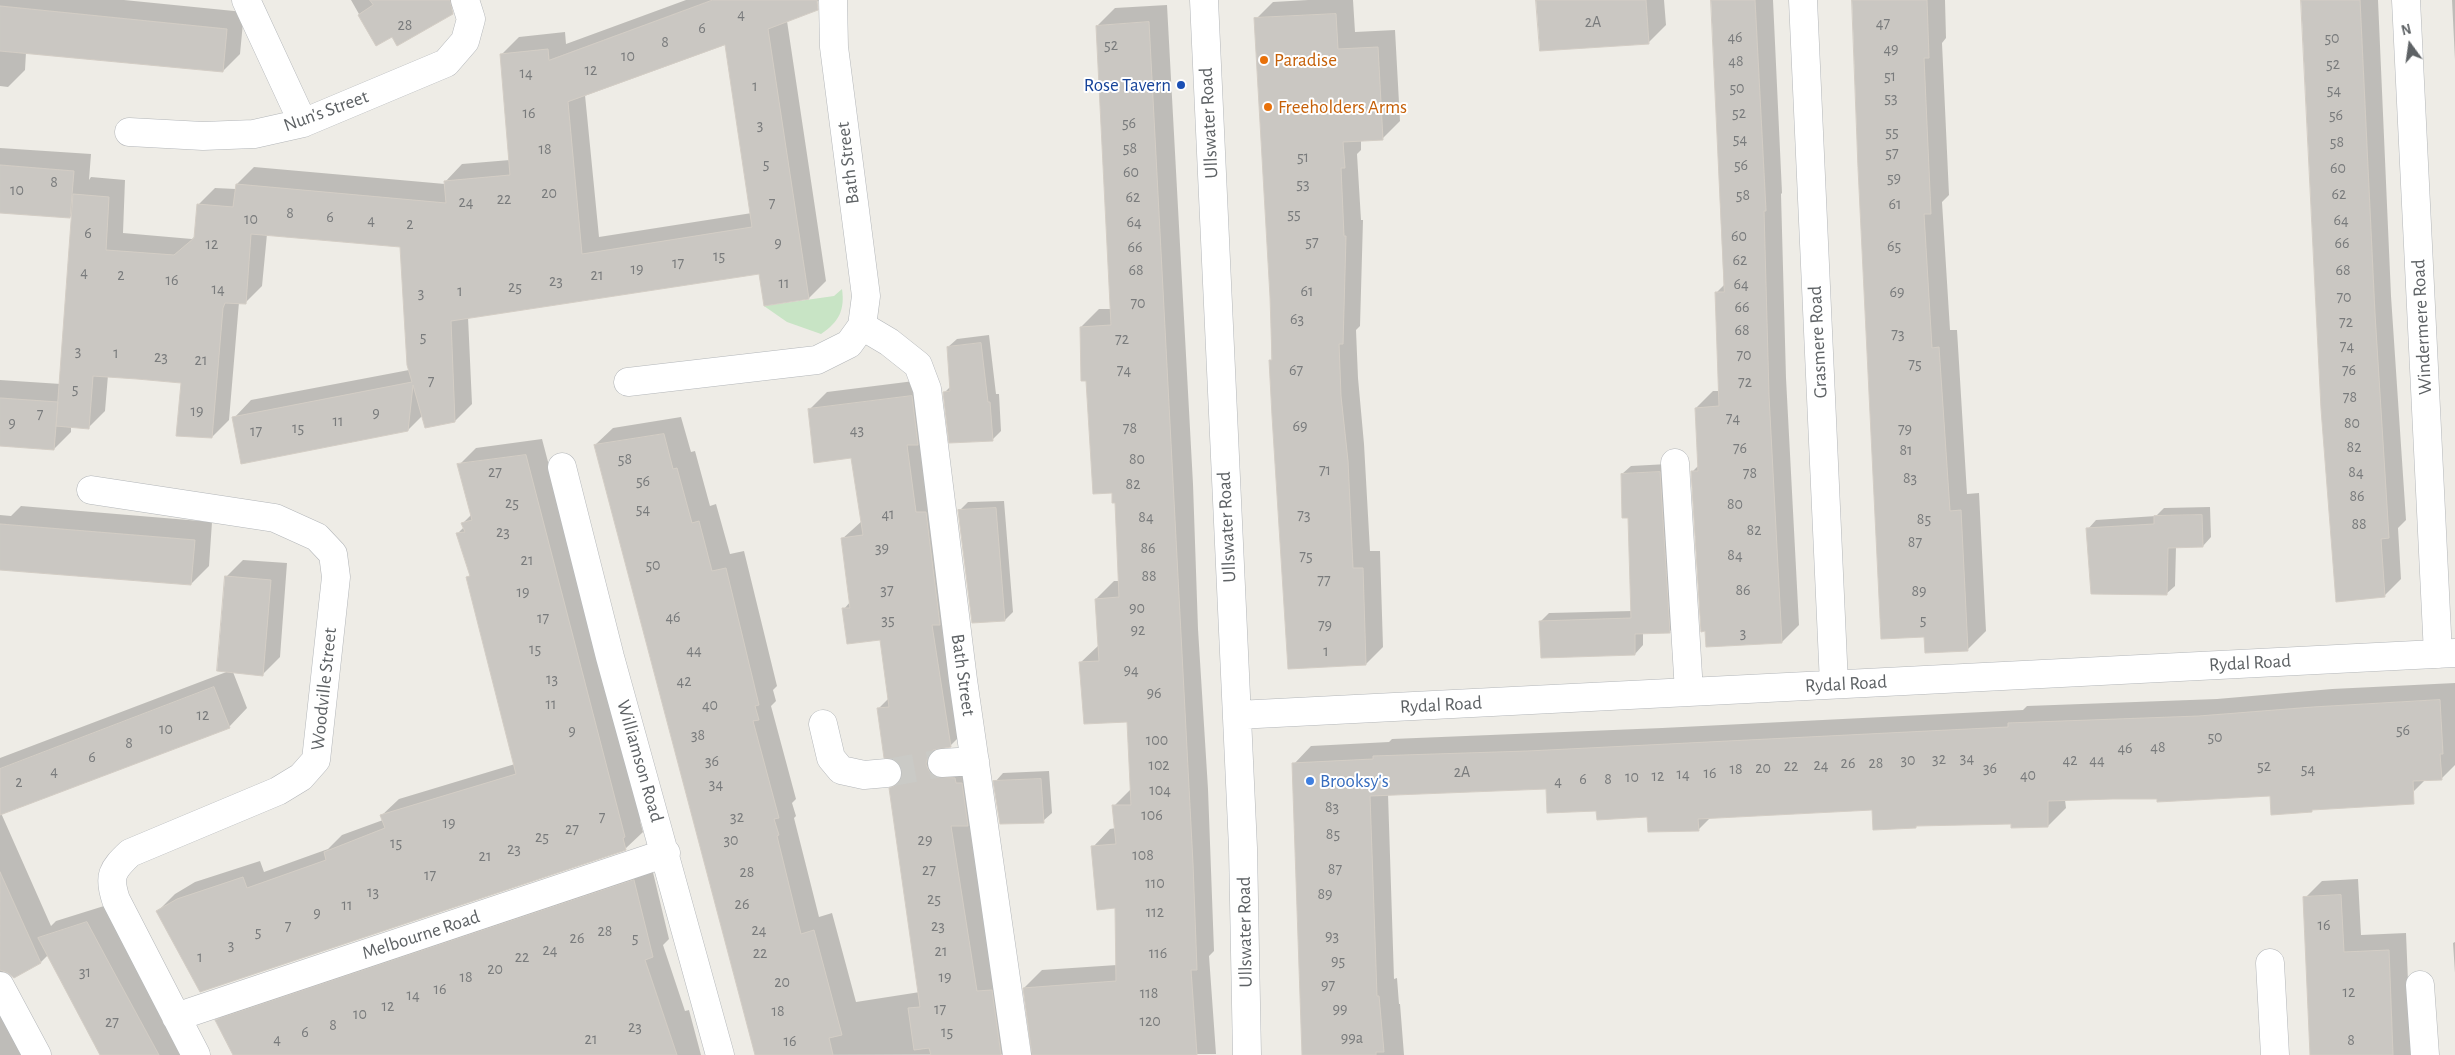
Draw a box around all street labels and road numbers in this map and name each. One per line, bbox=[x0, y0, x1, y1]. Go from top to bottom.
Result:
street label: Ullswater Road bbox=[1195, 67, 1223, 179]
street label: Nun's Street bbox=[280, 85, 372, 137]
street label: Bath Street bbox=[832, 121, 864, 205]
street label: Windermere Road bbox=[2407, 259, 2437, 395]
street label: Grasmere Road bbox=[1804, 285, 1832, 399]
street label: Ullswater Road bbox=[1213, 471, 1241, 583]
street label: Woodville Street bbox=[306, 627, 342, 751]
street label: Bath Street bbox=[946, 632, 980, 718]
street label: Rydal Road bbox=[2208, 649, 2292, 677]
street label: Rydal Road bbox=[1804, 670, 1888, 698]
street label: Rydal Road bbox=[1399, 691, 1483, 719]
street label: Williamson Road bbox=[612, 697, 668, 825]
street label: Ullswater Road bbox=[1233, 876, 1257, 988]
street label: Melbourne Road bbox=[359, 905, 483, 965]

